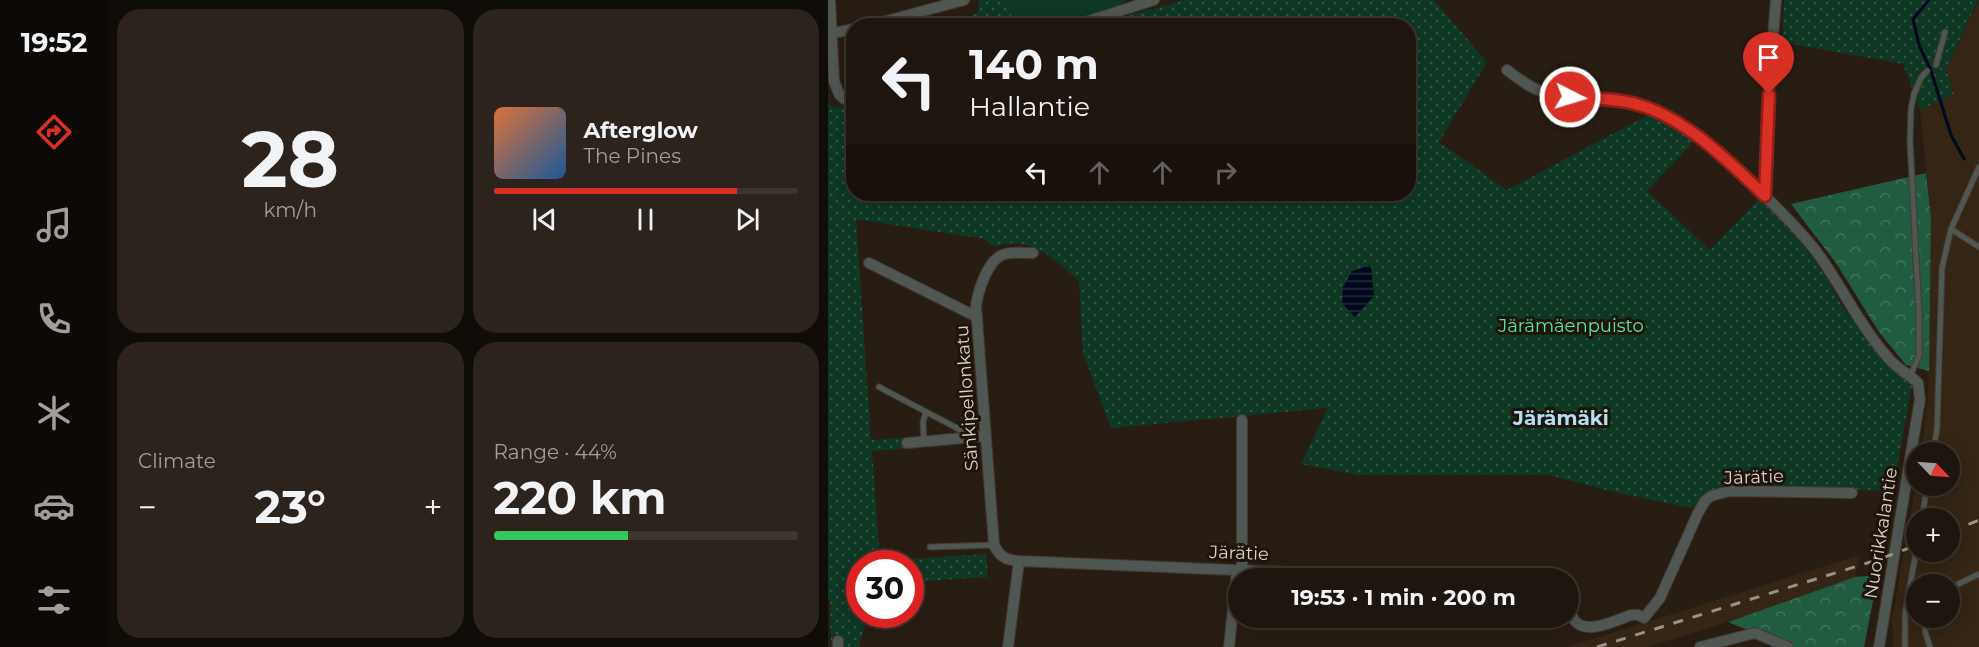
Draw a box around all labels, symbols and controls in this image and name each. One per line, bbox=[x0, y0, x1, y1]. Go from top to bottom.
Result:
text: 19:52 bbox=[21, 26, 87, 59]
pin bbox=[1743, 32, 1794, 94]
text: 140 m bbox=[969, 38, 1099, 90]
icon: arrive bbox=[1752, 41, 1785, 74]
icon: left bbox=[870, 42, 948, 120]
position arrow bbox=[1538, 65, 1602, 129]
text: Hallantie bbox=[969, 90, 1090, 123]
icon: directions bbox=[33, 111, 75, 153]
text: 28 bbox=[241, 111, 339, 207]
text: Afterglow bbox=[584, 117, 698, 144]
text: The Pines bbox=[584, 144, 681, 168]
icon: left bbox=[1020, 156, 1053, 189]
icon: ahead bbox=[1083, 156, 1116, 189]
icon: ahead bbox=[1146, 156, 1179, 189]
icon: right bbox=[1209, 156, 1242, 189]
text: km/h bbox=[264, 198, 317, 222]
icon: previous bbox=[528, 203, 561, 236]
icon: pause bbox=[629, 203, 662, 236]
icon: next bbox=[731, 203, 764, 236]
icon: music bbox=[33, 204, 75, 246]
icon: phone bbox=[33, 298, 75, 340]
park label: Järämäenpuisto bbox=[1497, 315, 1644, 337]
street label: Sänkipellonkatu bbox=[951, 324, 983, 472]
icon: climate bbox=[33, 392, 75, 434]
district label: Järämäki bbox=[1512, 406, 1609, 430]
text: Range · 44% bbox=[494, 440, 617, 464]
north arrow bbox=[1906, 442, 1960, 496]
map controls bbox=[1906, 442, 1960, 628]
text: Climate bbox=[138, 449, 216, 473]
street label: Järätie bbox=[1723, 465, 1784, 489]
street label: Nuorikkalantie bbox=[1860, 466, 1902, 600]
text: 220 km bbox=[494, 470, 666, 525]
text: 23° bbox=[255, 479, 326, 534]
icon: car bbox=[33, 485, 75, 527]
text: − bbox=[138, 487, 157, 527]
text: + bbox=[424, 487, 442, 527]
button: + bbox=[1906, 508, 1960, 562]
street label: Järätie bbox=[1208, 541, 1269, 565]
speed limit sign: 30 bbox=[846, 550, 924, 628]
button: − bbox=[1906, 574, 1960, 628]
icon: filters bbox=[33, 579, 75, 621]
text: 19:53 · 1 min · 200 m bbox=[1291, 584, 1516, 611]

